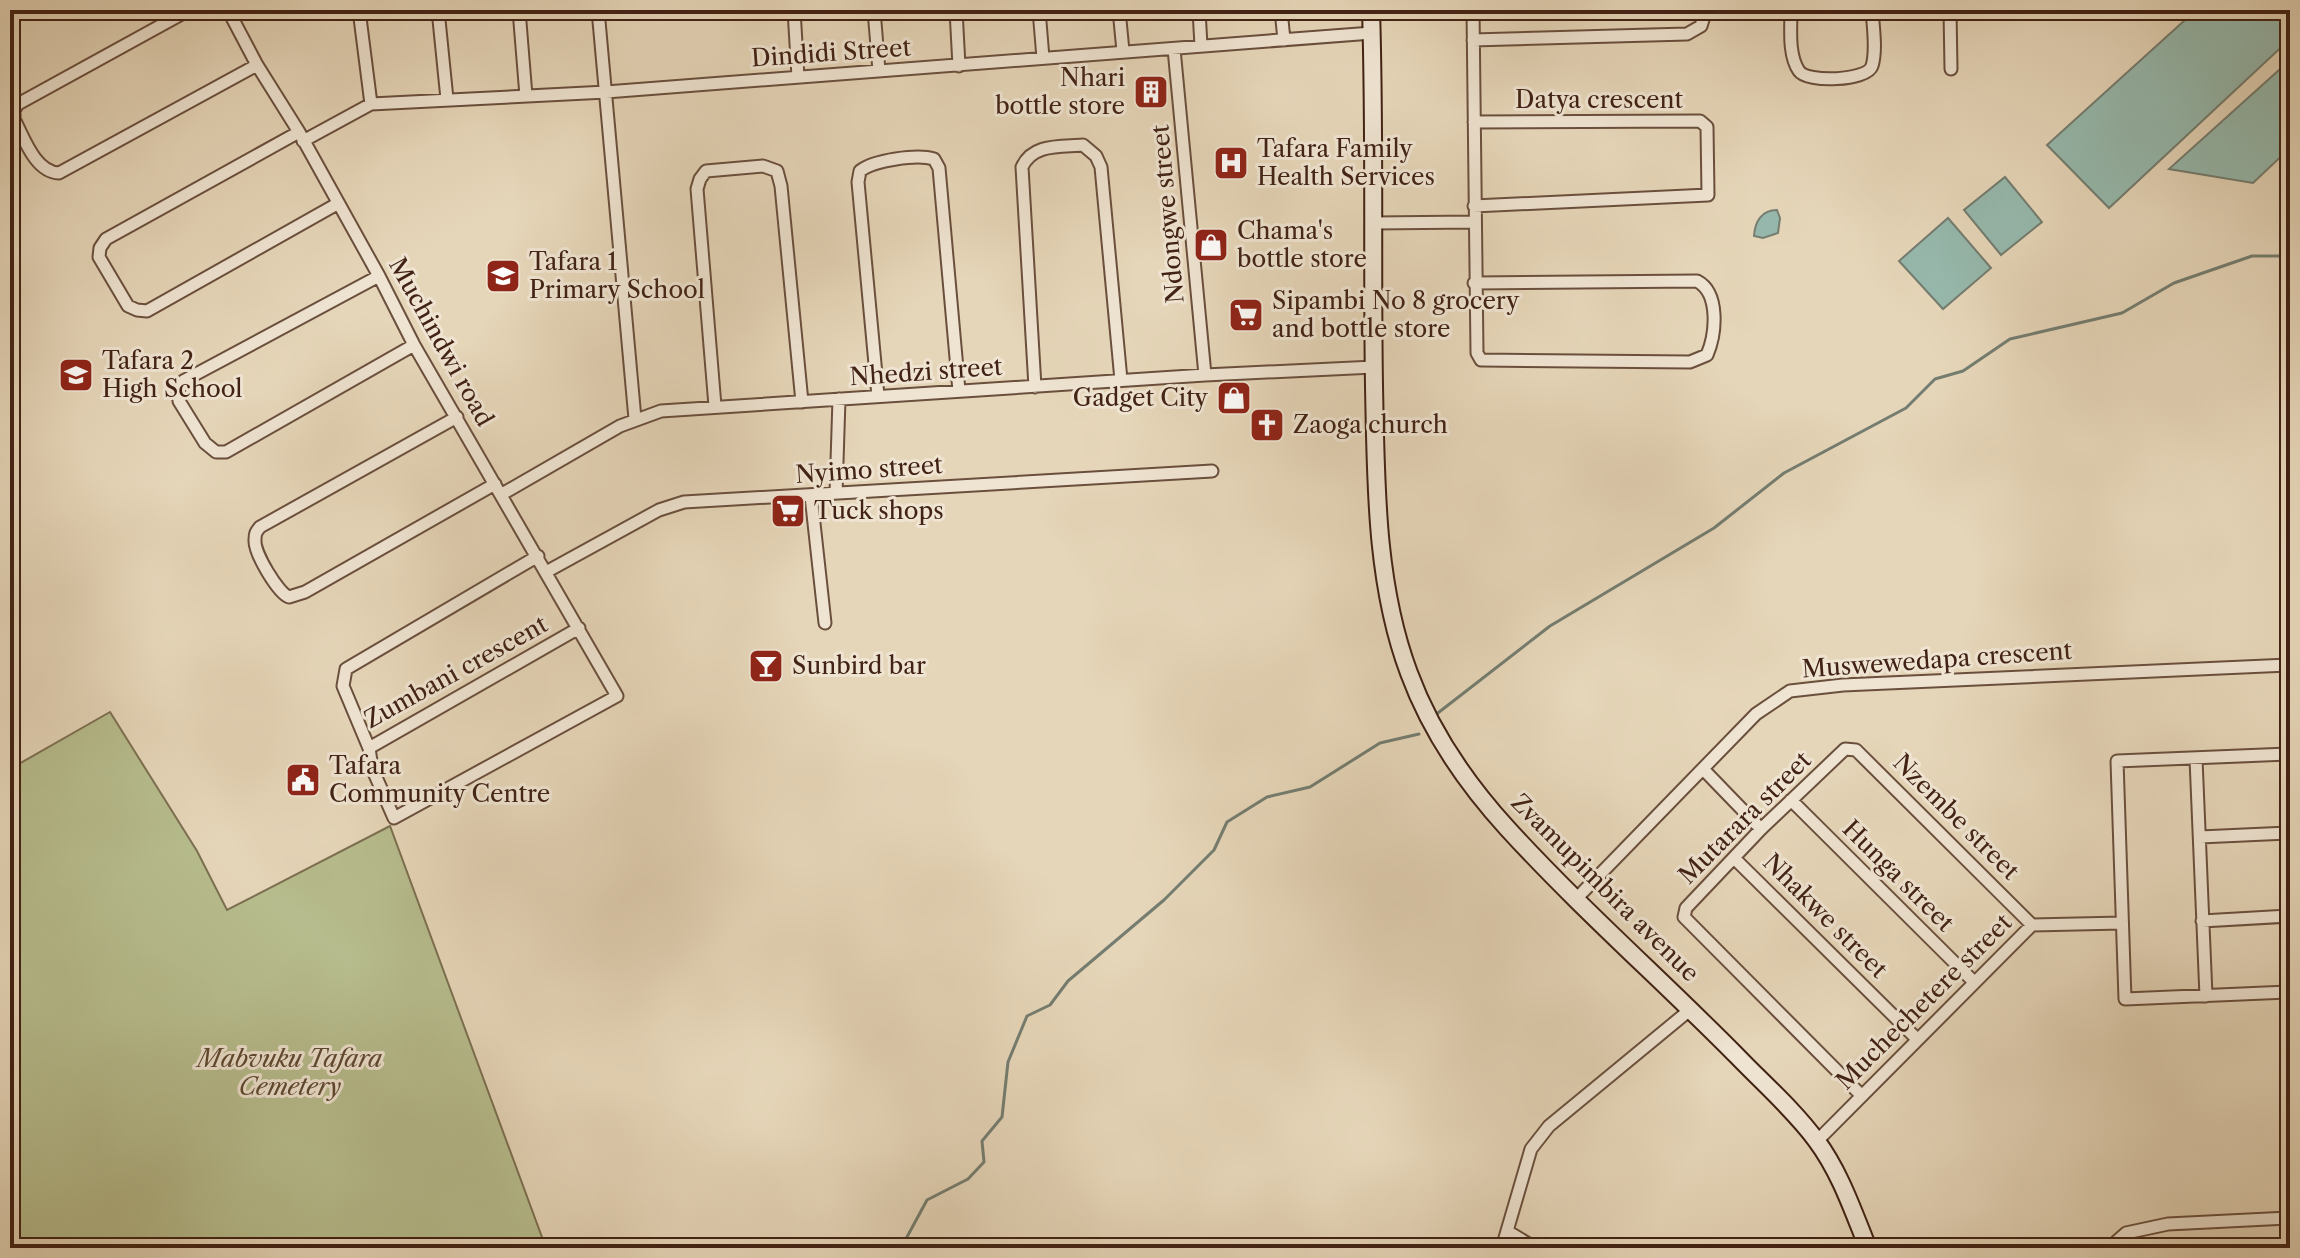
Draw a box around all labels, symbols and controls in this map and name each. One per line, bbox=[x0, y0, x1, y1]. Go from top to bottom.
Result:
street label: Dindidi Street bbox=[750, 32, 912, 73]
place label: Nhari bottle store bbox=[995, 63, 1125, 120]
building icon: Nhari bottle store bbox=[1132, 73, 1170, 111]
street label: Datya crescent bbox=[1515, 85, 1683, 114]
street label: Ndongwe street bbox=[1145, 123, 1190, 305]
place label: Tafara Family Health Services bbox=[1257, 134, 1435, 191]
hospital icon: Tafara Family Health Services bbox=[1212, 144, 1250, 182]
place label: Chama's bottle store bbox=[1237, 216, 1367, 273]
shop icon: Chama's bottle store bbox=[1192, 226, 1230, 264]
place label: Tafara 1 Primary School bbox=[529, 247, 705, 304]
street label: Muchindwi road bbox=[383, 252, 500, 431]
school or university icon: Tafara 1 Primary School bbox=[484, 257, 522, 295]
place label: Sipambi No 8 grocery and bottle store bbox=[1272, 286, 1520, 343]
supermarket icon: Sipambi No 8 grocery and bottle store bbox=[1227, 296, 1265, 334]
place label: Tafara 2 High School bbox=[102, 346, 243, 403]
street label: Nhedzi street bbox=[849, 352, 1004, 391]
school or university icon: Tafara 2 High School bbox=[57, 356, 95, 394]
shop icon: Gadget City bbox=[1215, 379, 1253, 417]
place label: Gadget City bbox=[1073, 383, 1209, 412]
church icon: Zaoga church bbox=[1248, 406, 1286, 444]
place label: Zaoga church bbox=[1293, 410, 1448, 439]
street label: Nyimo street bbox=[794, 450, 944, 489]
supermarket icon: Tuck shops bbox=[769, 492, 807, 530]
place label: Tuck shops bbox=[814, 496, 944, 525]
street label: Zumbani crescent bbox=[359, 609, 553, 734]
street label: Muswewedapa crescent bbox=[1801, 636, 2073, 683]
bar icon: Sunbird bar bbox=[747, 647, 785, 685]
place label: Sunbird bar bbox=[792, 651, 926, 680]
street label: Mutarara street bbox=[1672, 745, 1817, 890]
street label: Nzembe street bbox=[1888, 748, 2026, 886]
place label: Tafara Community Centre bbox=[329, 751, 550, 808]
public building icon: Tafara Community Centre bbox=[284, 761, 322, 799]
street label: Zvamupimbira avenue bbox=[1505, 788, 1705, 988]
street label: Hunga street bbox=[1837, 814, 1960, 938]
street label: Nhakwe street bbox=[1757, 847, 1894, 984]
street label: Muchechetere street bbox=[1830, 908, 2018, 1095]
park label: Mabvuku Tafara Cemetery bbox=[195, 1044, 382, 1101]

